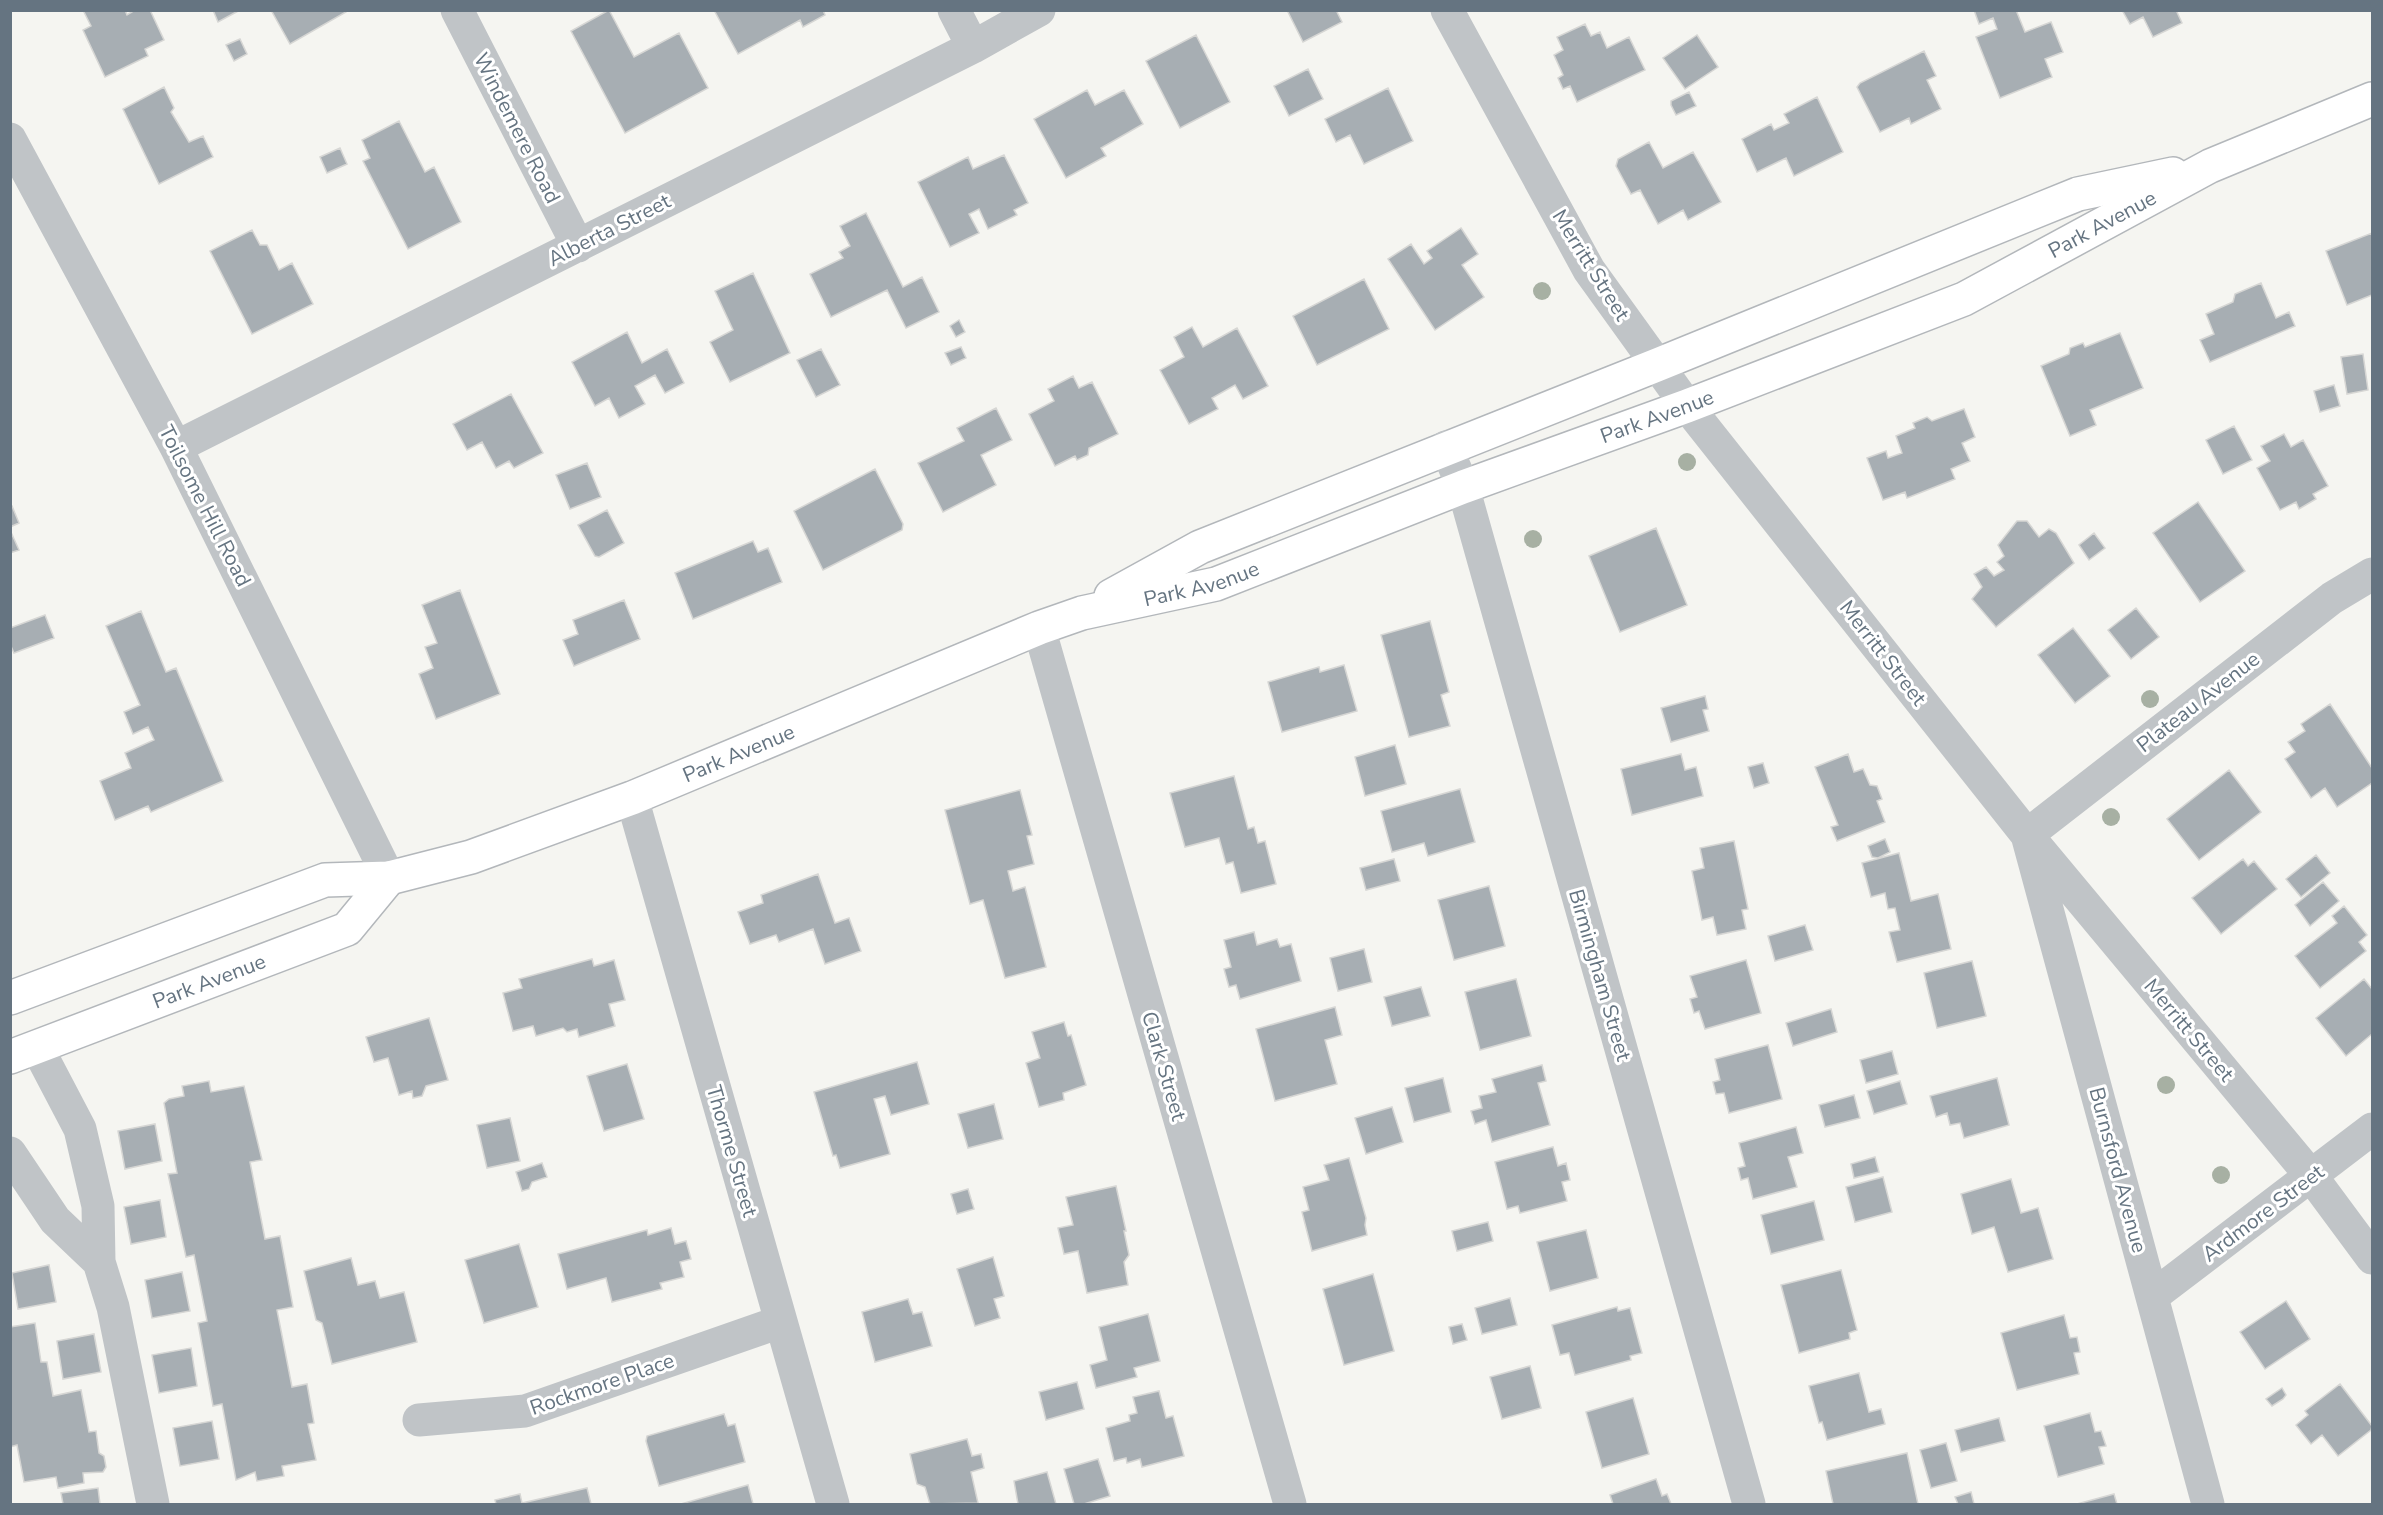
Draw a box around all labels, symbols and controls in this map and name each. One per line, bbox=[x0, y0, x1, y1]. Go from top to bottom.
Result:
street label: Windemere Road bbox=[467, 48, 567, 208]
street label: Park Avenue bbox=[2043, 184, 2161, 265]
street label: Alberta Street bbox=[543, 187, 676, 273]
street label: Merritt Street bbox=[1546, 204, 1637, 326]
street label: Park Avenue bbox=[1596, 383, 1718, 450]
street label: Toilsome Hill Road bbox=[152, 421, 258, 591]
street label: Park Avenue bbox=[1141, 554, 1263, 613]
street label: Merritt Street bbox=[1833, 595, 1933, 712]
street label: Plateau Avenue bbox=[2131, 645, 2265, 759]
street label: Park Avenue bbox=[678, 718, 799, 789]
street label: Birmingham Street bbox=[1562, 886, 1638, 1065]
street label: Park Avenue bbox=[149, 947, 270, 1016]
street label: Merritt Street bbox=[2138, 973, 2241, 1088]
street label: Clark Street bbox=[1135, 1008, 1193, 1124]
street label: Thorme Street bbox=[700, 1082, 764, 1221]
street label: Burnsford Avenue bbox=[2082, 1084, 2154, 1256]
street label: Ardmore Street bbox=[2196, 1158, 2330, 1268]
street label: Rockmore Place bbox=[526, 1346, 678, 1422]

